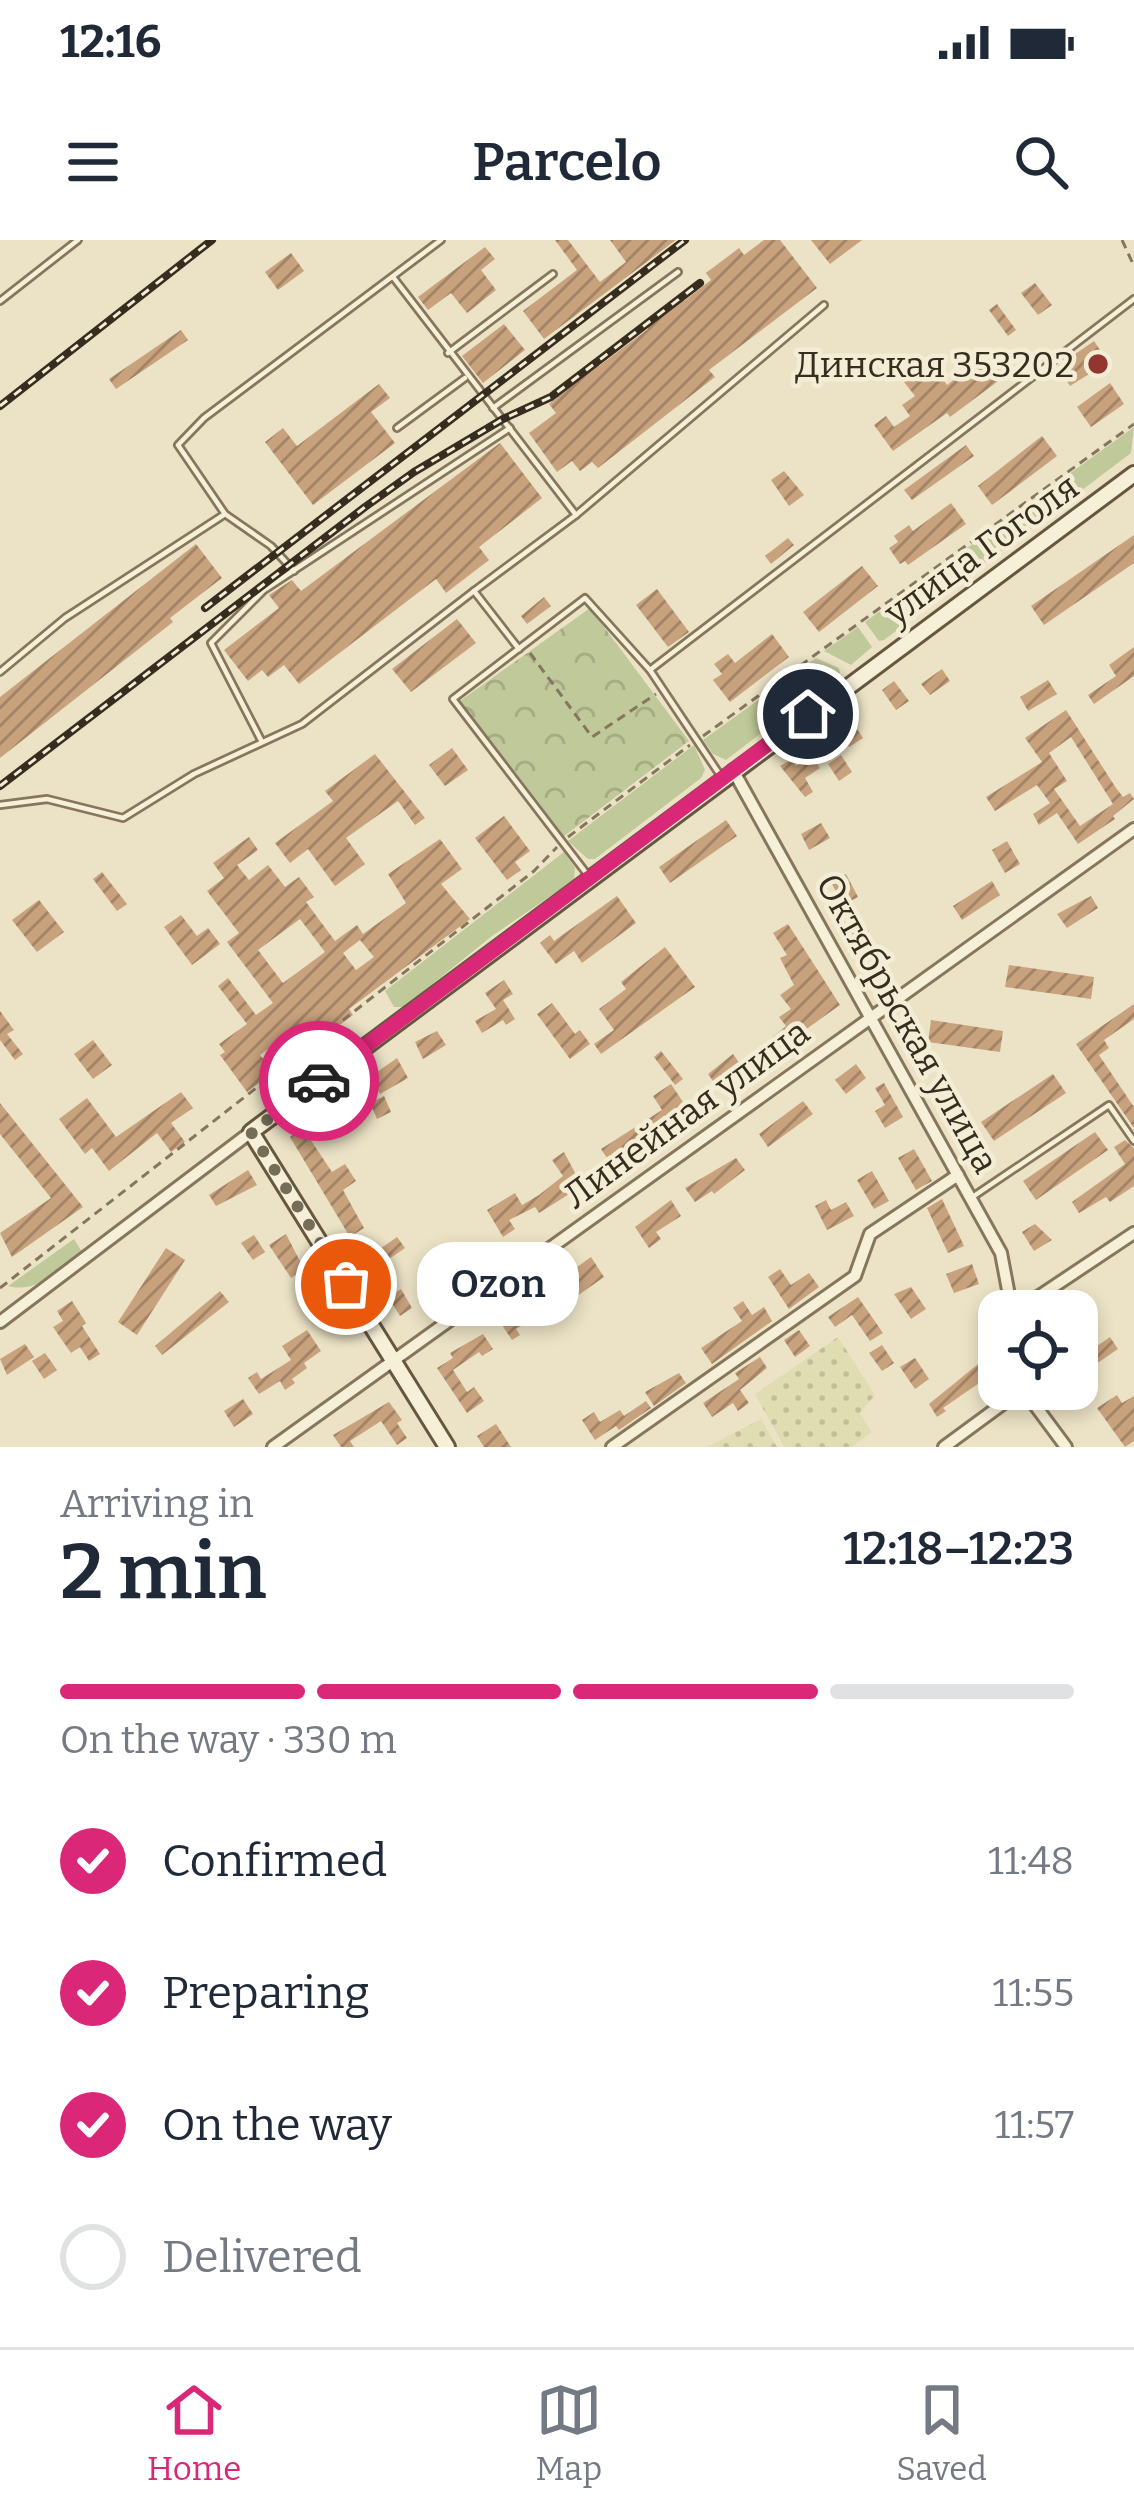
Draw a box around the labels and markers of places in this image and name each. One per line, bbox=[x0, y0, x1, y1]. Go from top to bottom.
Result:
place label: Динская 353202 bbox=[795, 343, 1074, 387]
marker: Динская 353202 bbox=[1085, 351, 1111, 377]
pin bbox=[757, 663, 859, 765]
pin bbox=[295, 1233, 397, 1335]
callout: Ozon bbox=[418, 1242, 580, 1326]

